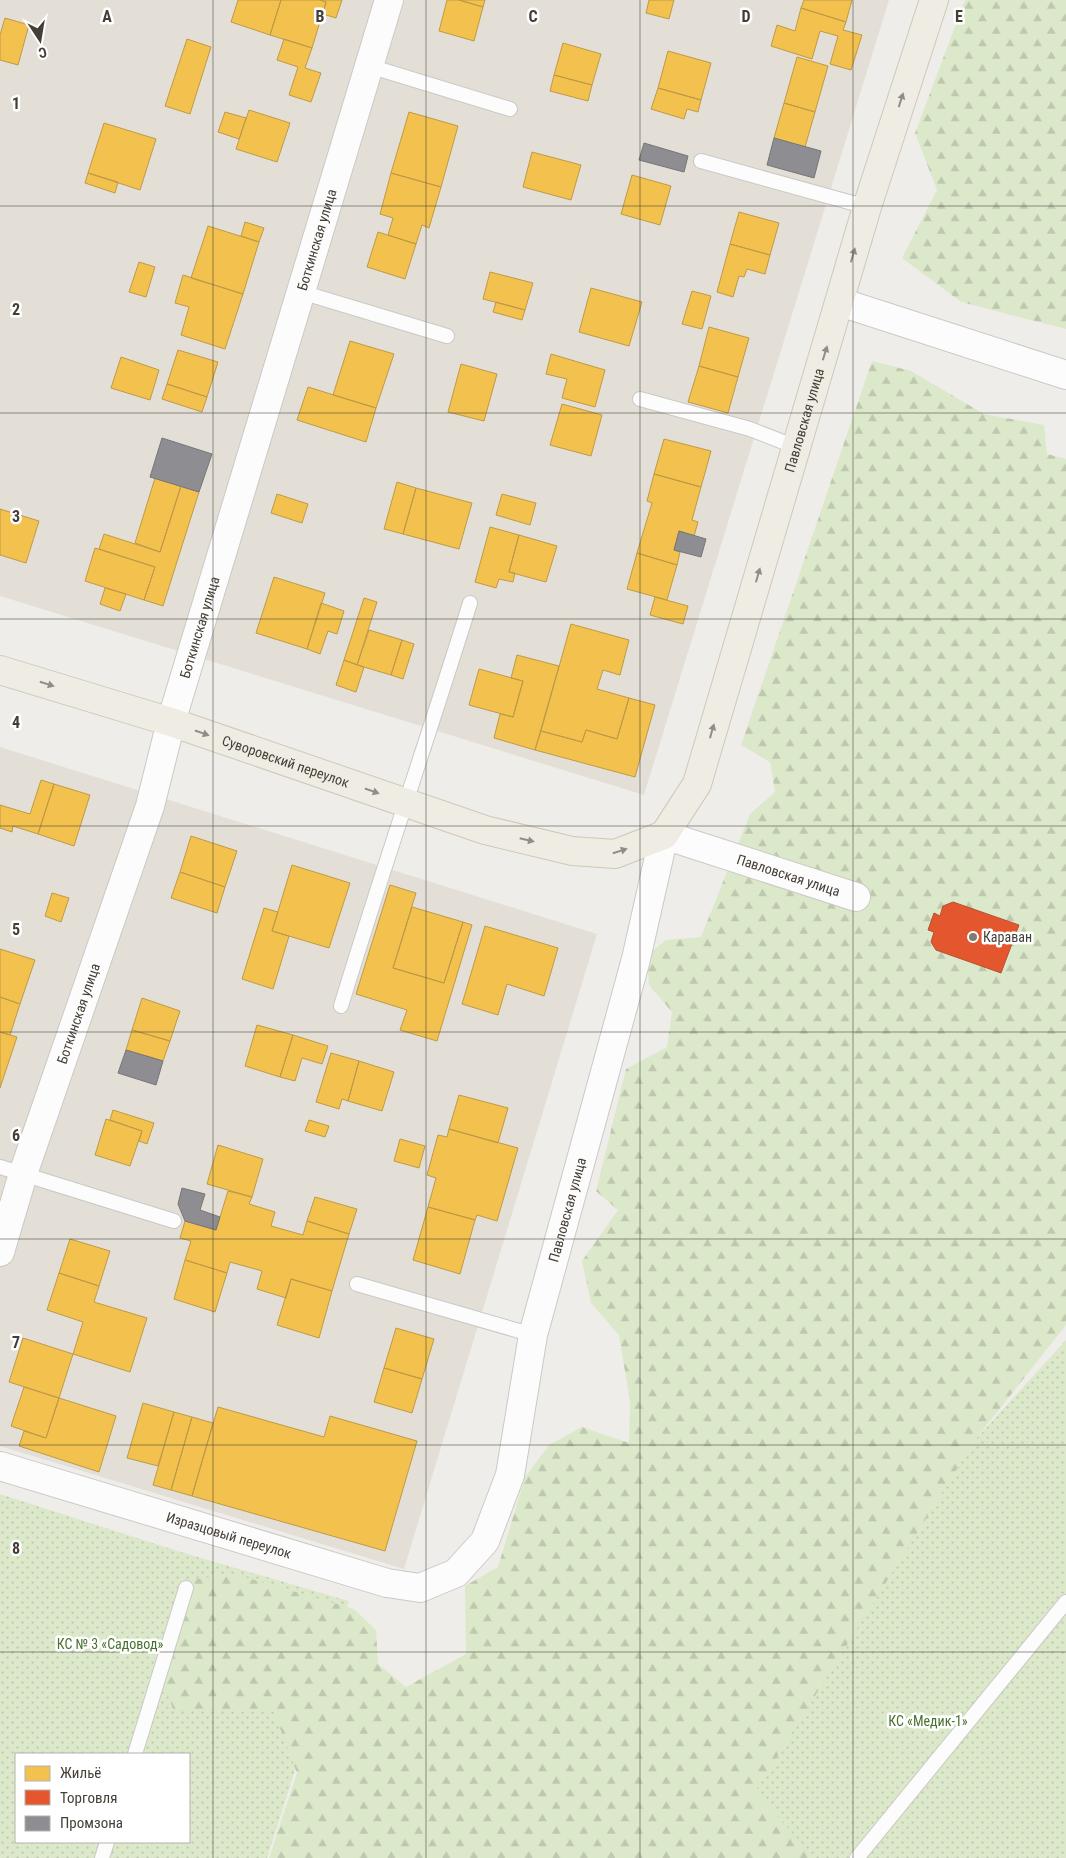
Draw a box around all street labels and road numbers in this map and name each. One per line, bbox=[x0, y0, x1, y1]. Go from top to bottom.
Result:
street label: Боткинская улица bbox=[294, 187, 340, 292]
street label: Павловская улица bbox=[781, 366, 827, 474]
street label: Боткинская улица bbox=[177, 575, 222, 680]
street label: Суворовский переулок bbox=[220, 732, 351, 791]
street label: Павловская улица bbox=[735, 851, 842, 899]
street label: Боткинская улица bbox=[54, 961, 103, 1066]
street label: Павловская улица bbox=[545, 1156, 589, 1264]
street label: Изразцовый переулок bbox=[164, 1509, 293, 1562]

